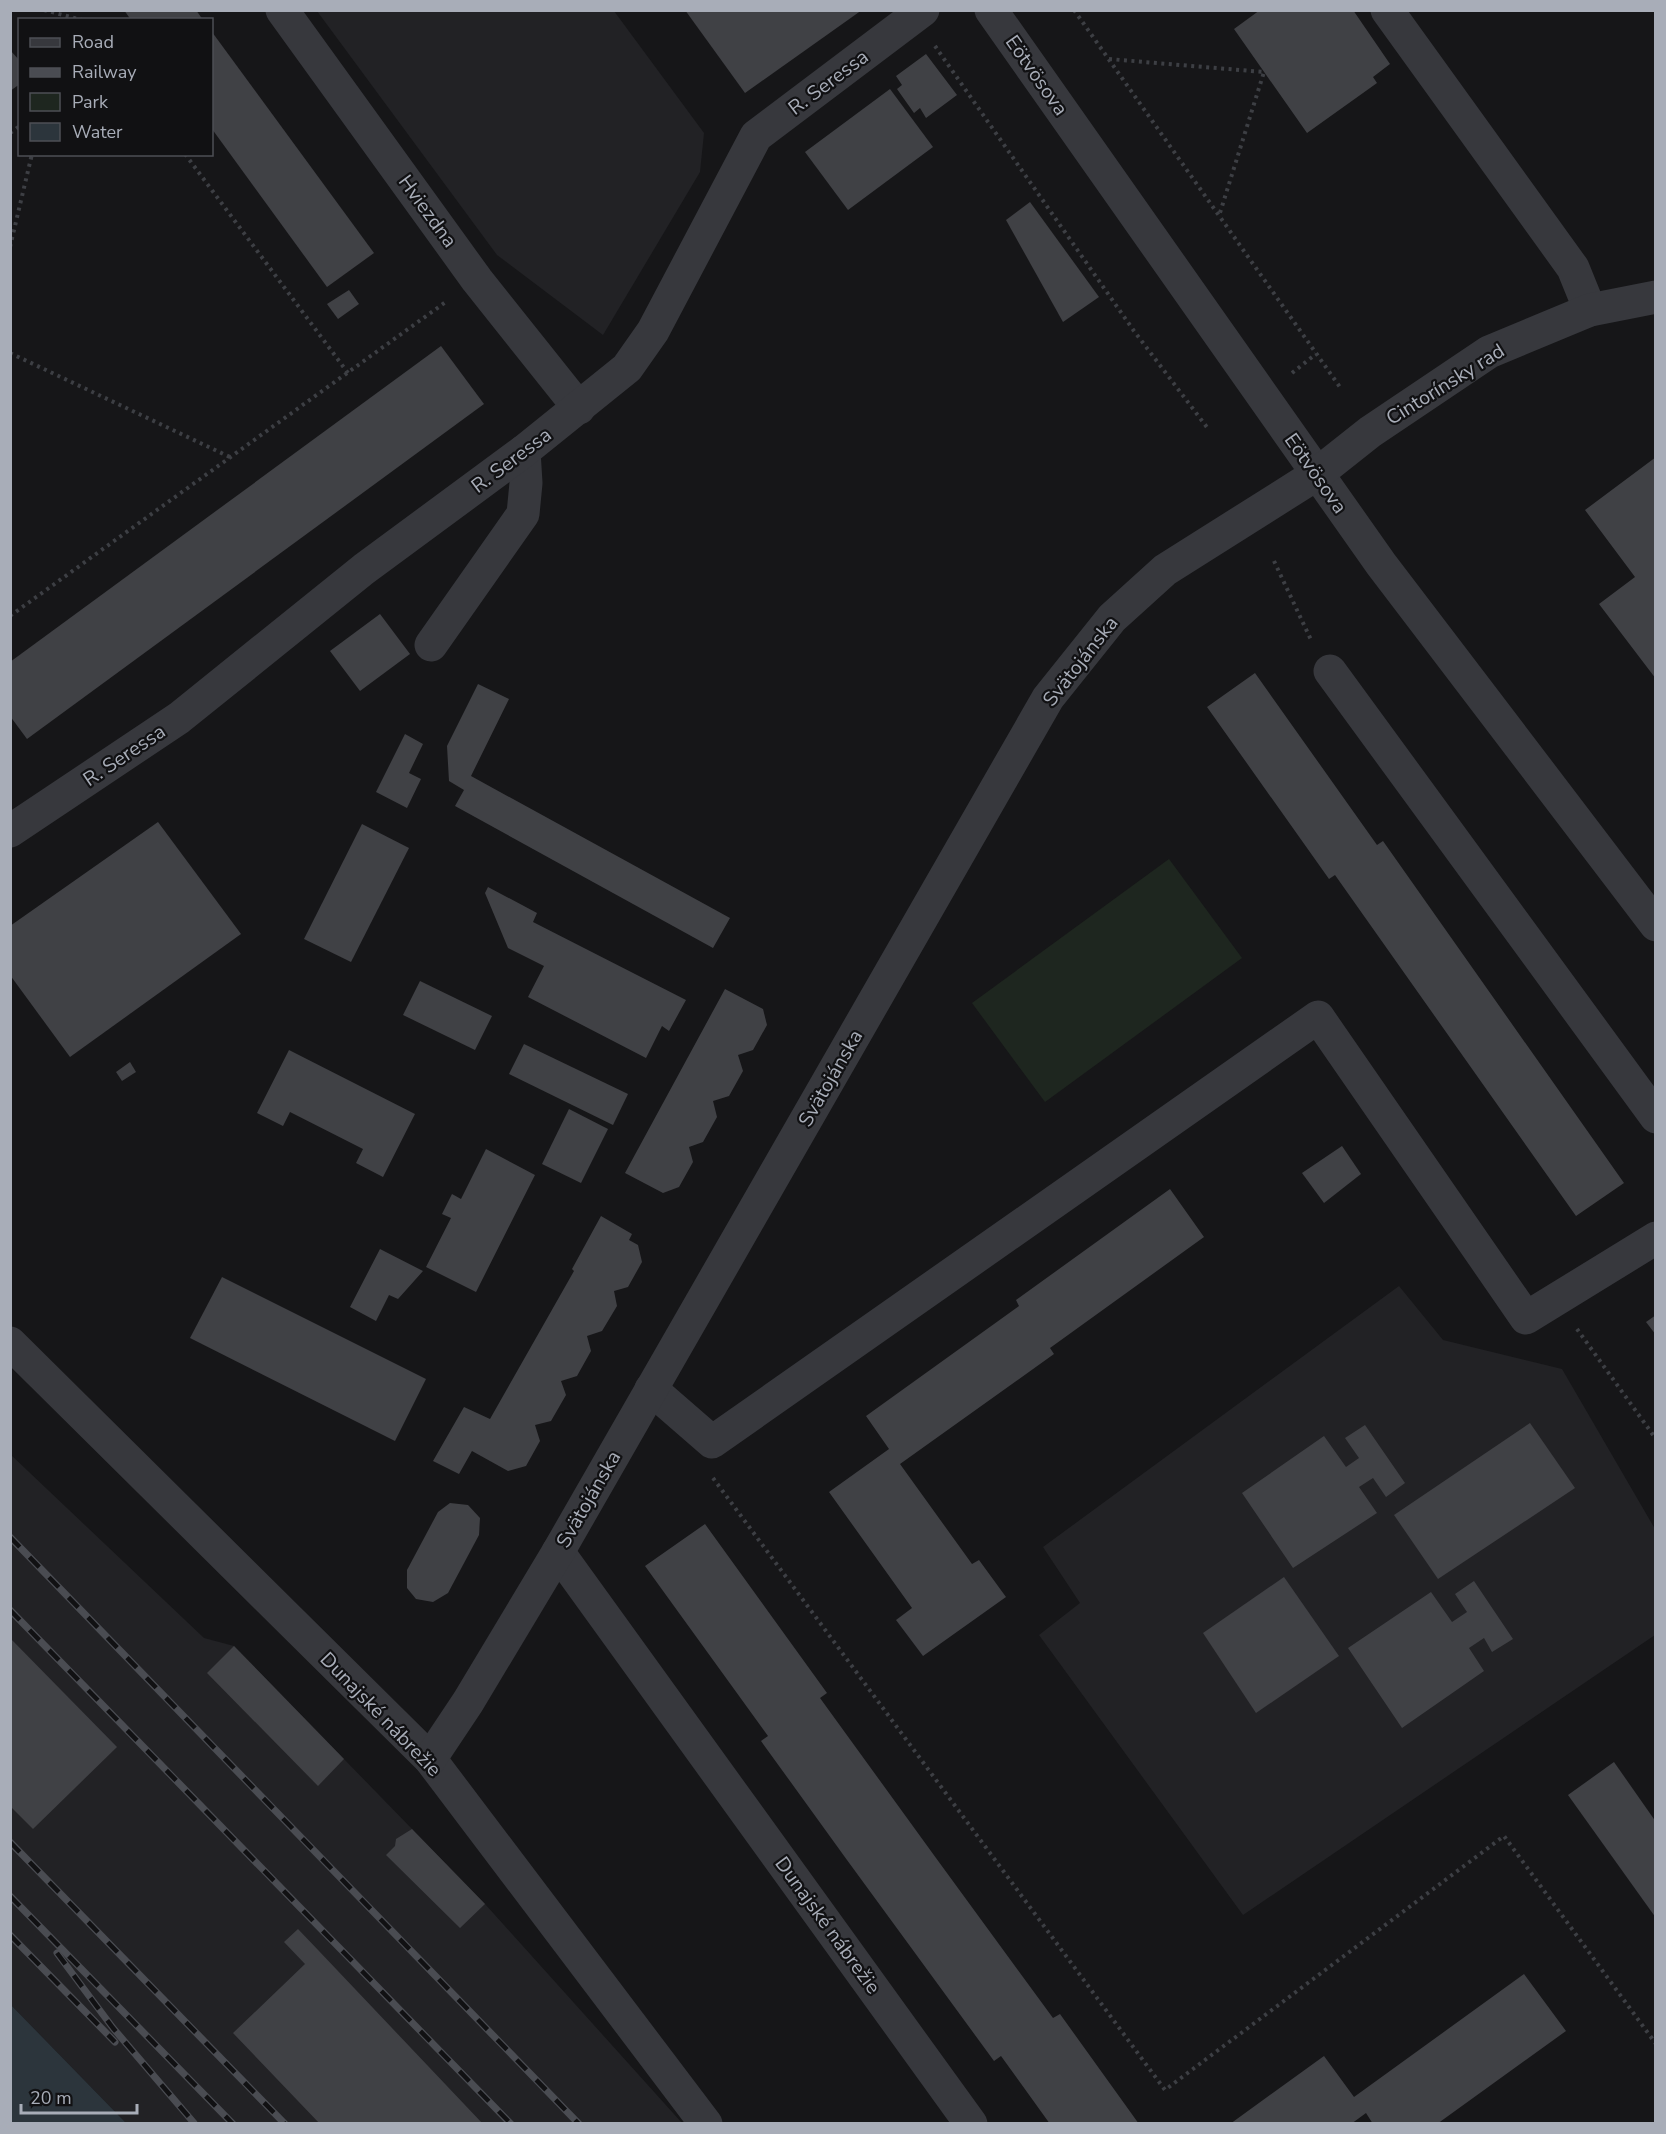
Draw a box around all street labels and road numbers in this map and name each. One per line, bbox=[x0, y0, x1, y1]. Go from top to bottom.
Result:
street label: Eötvösova bbox=[999, 30, 1074, 121]
street label: R. Seressa bbox=[783, 43, 874, 121]
street label: Hviezdna bbox=[392, 170, 463, 253]
street label: Cintorínsky rad bbox=[1381, 337, 1510, 432]
street label: R. Seressa bbox=[466, 421, 557, 499]
street label: Eötvösova bbox=[1278, 428, 1353, 519]
street label: Svätojánska bbox=[1037, 611, 1124, 712]
street label: R. Seressa bbox=[78, 718, 171, 793]
street label: Svätojánska bbox=[792, 1025, 869, 1132]
street label: Svätojánska bbox=[550, 1446, 627, 1553]
street label: Dunajské nábrežie bbox=[314, 1646, 447, 1783]
street label: Dunajské nábrežie bbox=[769, 1851, 887, 1999]

